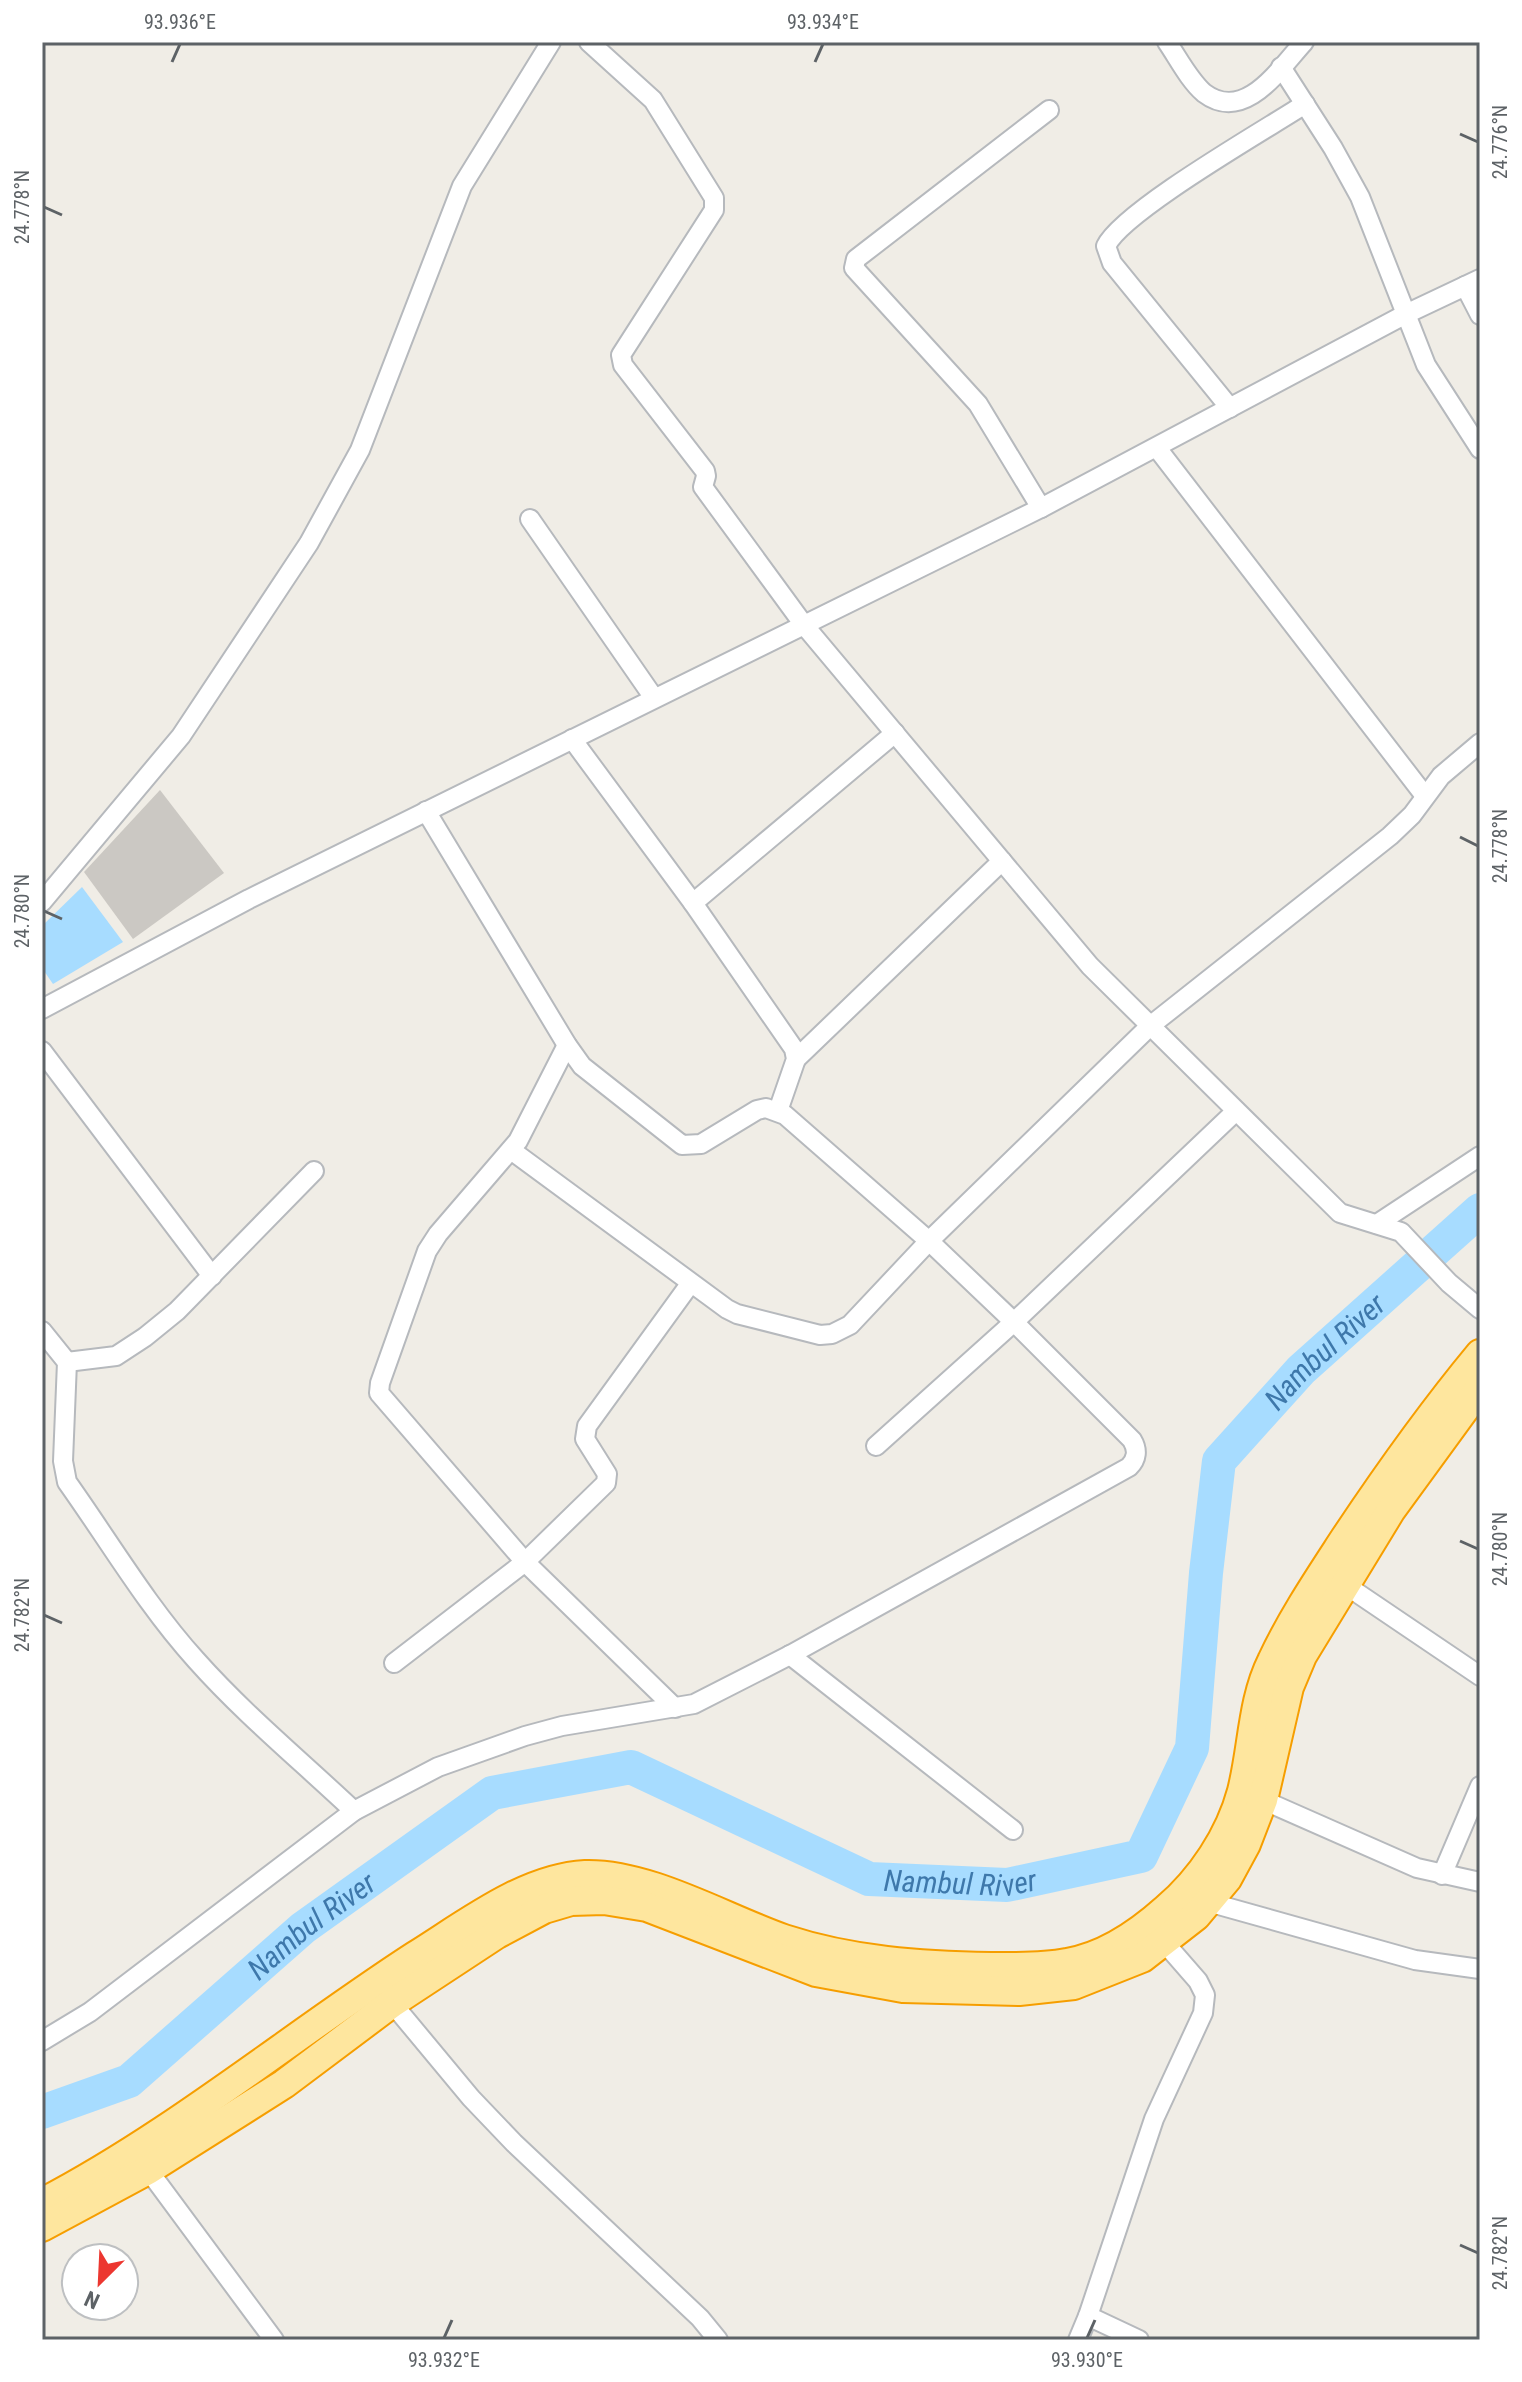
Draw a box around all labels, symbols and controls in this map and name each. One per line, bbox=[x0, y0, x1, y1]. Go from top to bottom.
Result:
text: 93.936°E bbox=[144, 10, 216, 34]
text: 93.934°E bbox=[787, 10, 859, 34]
text: 24.776°N bbox=[1488, 105, 1512, 179]
text: 24.778°N bbox=[10, 170, 34, 244]
text: 24.778°N bbox=[1488, 809, 1512, 883]
text: 24.780°N bbox=[10, 874, 34, 948]
water label: Nambul River bbox=[1257, 1285, 1393, 1416]
text: 24.780°N bbox=[1488, 1512, 1512, 1586]
text: 24.782°N bbox=[10, 1578, 34, 1652]
water label: Nambul River bbox=[883, 1861, 1041, 1903]
water label: Nambul River bbox=[240, 1864, 383, 1986]
text: 24.782°N bbox=[1488, 2216, 1512, 2290]
north arrow bbox=[60, 2242, 140, 2322]
text: N bbox=[81, 2286, 103, 2314]
text: 93.932°E bbox=[408, 2348, 480, 2372]
text: 93.930°E bbox=[1051, 2348, 1123, 2372]

